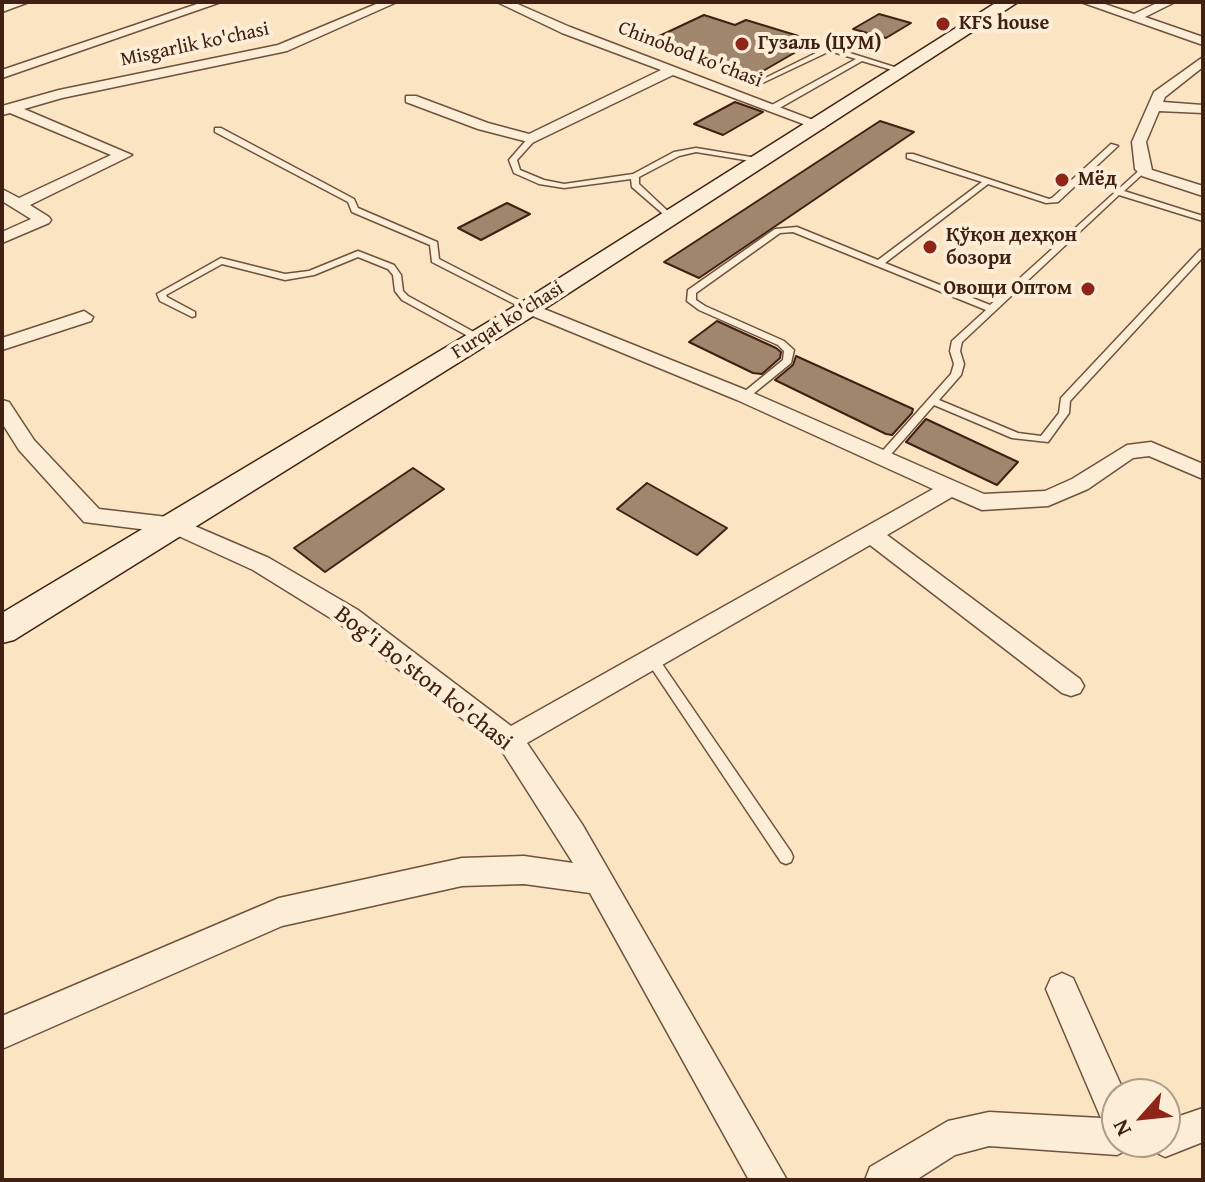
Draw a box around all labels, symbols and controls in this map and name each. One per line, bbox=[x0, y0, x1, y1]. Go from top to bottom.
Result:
place label: KFS house bbox=[959, 12, 1049, 36]
marker: KFS house bbox=[934, 15, 952, 33]
street label: Chinobod ko'chasi bbox=[614, 16, 766, 94]
street label: Misgarlik ko'chasi bbox=[119, 18, 271, 72]
place label: Гузаль (ЦУМ) bbox=[758, 32, 881, 56]
marker: Гузаль (ЦУМ) bbox=[733, 35, 751, 53]
place label: Мёд bbox=[1078, 168, 1117, 192]
marker: Мёд bbox=[1053, 171, 1071, 189]
place label: Қўқон деҳқон бозори bbox=[946, 224, 1077, 271]
marker: Қўқон деҳқон бозори bbox=[921, 238, 939, 256]
street label: Furqat ko'chasi bbox=[447, 277, 569, 365]
place label: Овощи Оптом bbox=[943, 277, 1072, 301]
marker: Овощи Оптом bbox=[1079, 280, 1097, 298]
street label: Bog'i Bo'ston ko'chasi bbox=[328, 600, 518, 758]
north arrow bbox=[1101, 1078, 1181, 1158]
text: N bbox=[1104, 1114, 1139, 1142]

